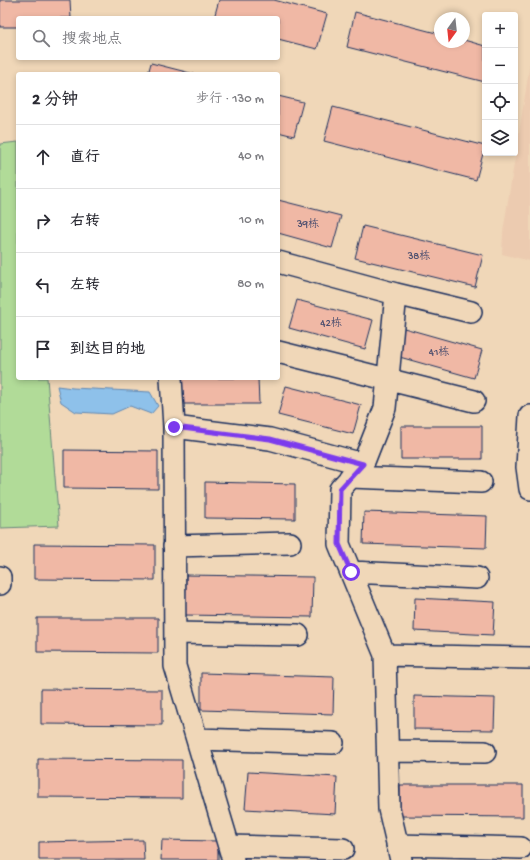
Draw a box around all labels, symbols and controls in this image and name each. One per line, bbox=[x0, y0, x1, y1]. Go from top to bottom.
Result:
north arrow bbox=[434, 12, 470, 48]
map controls bbox=[482, 12, 518, 156]
button: + bbox=[482, 12, 518, 48]
search box bbox=[16, 16, 280, 60]
icon: search bbox=[30, 27, 52, 49]
text: 搜索地点 bbox=[62, 31, 122, 49]
button: − bbox=[482, 48, 518, 84]
button: locate bbox=[482, 84, 518, 120]
text: 2 分钟 bbox=[32, 91, 78, 111]
text: 步行 · 130 m bbox=[196, 92, 264, 107]
button: layers bbox=[482, 120, 518, 156]
icon: ahead bbox=[32, 146, 54, 168]
text: 直行 bbox=[70, 149, 100, 167]
text: 40 m bbox=[238, 149, 264, 164]
icon: right bbox=[32, 210, 54, 232]
text: 右转 bbox=[70, 213, 100, 231]
text: 10 m bbox=[239, 213, 264, 228]
house number: 39栋 bbox=[296, 217, 319, 231]
house number: 38栋 bbox=[407, 249, 430, 263]
icon: left bbox=[32, 274, 54, 296]
text: 左转 bbox=[70, 277, 100, 295]
text: 80 m bbox=[237, 277, 264, 292]
house number: 42栋 bbox=[320, 316, 342, 330]
icon: arrive bbox=[32, 338, 54, 360]
text: 到达目的地 bbox=[70, 341, 145, 359]
house number: 41栋 bbox=[429, 345, 449, 359]
route end bbox=[165, 418, 183, 436]
route start bbox=[342, 563, 360, 581]

